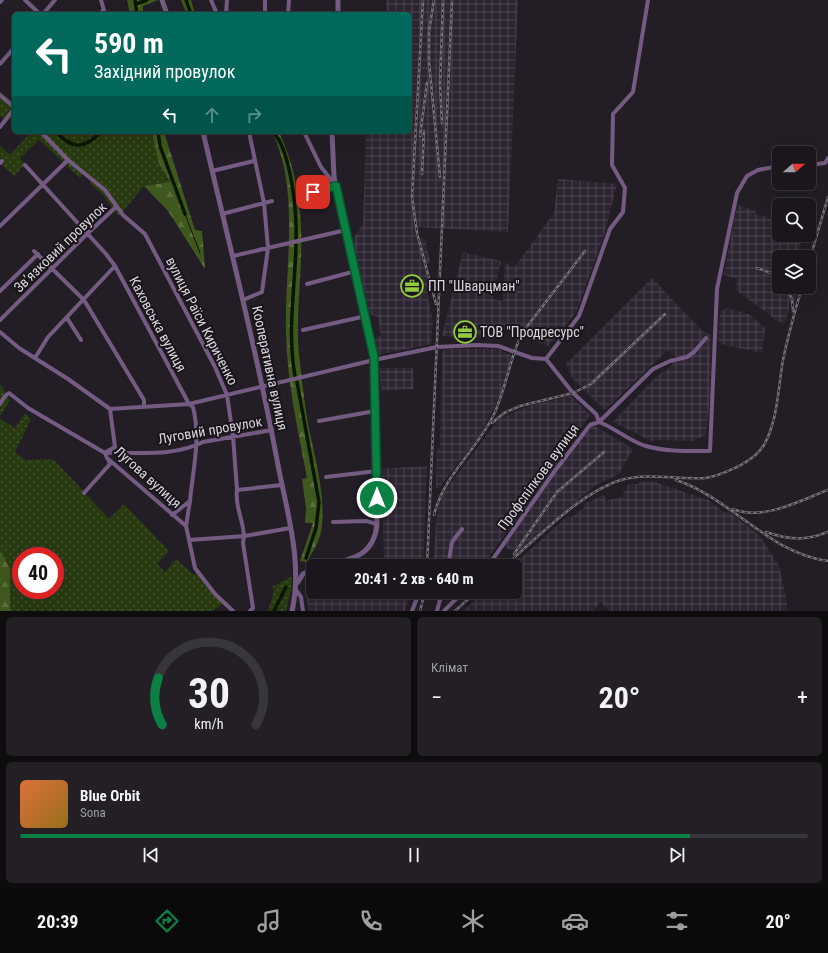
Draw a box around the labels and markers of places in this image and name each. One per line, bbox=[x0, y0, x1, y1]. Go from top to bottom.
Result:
pin bbox=[296, 175, 330, 209]
office icon: ПП "Шварцман" bbox=[399, 273, 425, 299]
place label: ПП "Шварцман" bbox=[428, 278, 520, 294]
office icon: ТОВ "Продресурс" bbox=[452, 319, 478, 345]
place label: ТОВ "Продресурс" bbox=[480, 324, 584, 340]

